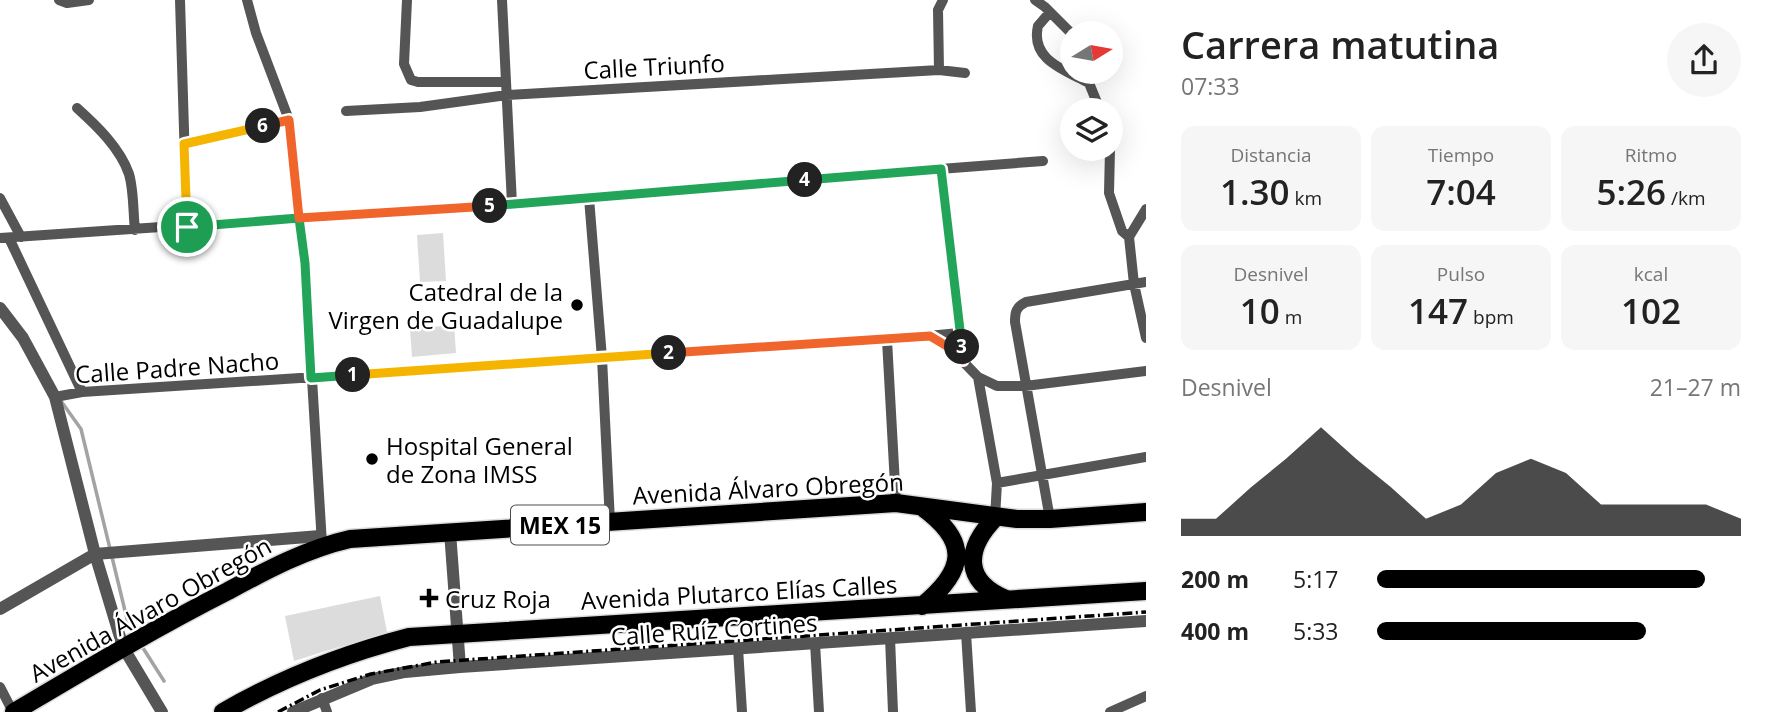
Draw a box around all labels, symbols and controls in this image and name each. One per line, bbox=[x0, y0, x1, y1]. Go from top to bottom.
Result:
text: Carrera matutina bbox=[1181, 18, 1499, 70]
north arrow bbox=[1060, 21, 1124, 84]
map controls bbox=[1060, 21, 1123, 161]
button: share bbox=[1667, 23, 1741, 97]
street label: Calle Triunfo bbox=[583, 46, 725, 86]
text: 07:33 bbox=[1181, 70, 1240, 102]
button: layers bbox=[1060, 98, 1123, 161]
pin: 6 bbox=[246, 108, 280, 144]
text: 6 bbox=[257, 112, 268, 138]
text: Distancia bbox=[1230, 142, 1312, 168]
text: Tiempo bbox=[1428, 142, 1494, 168]
text: Ritmo bbox=[1625, 142, 1677, 168]
pin: 4 bbox=[788, 162, 822, 198]
text: 4 bbox=[799, 166, 810, 192]
text: 1.30 bbox=[1220, 168, 1290, 215]
text: 7:04 bbox=[1426, 168, 1496, 215]
text: 5:26 bbox=[1596, 168, 1666, 215]
text: km bbox=[1290, 185, 1322, 211]
text: /km bbox=[1666, 185, 1706, 211]
pin: 5 bbox=[472, 188, 508, 224]
text: 5 bbox=[484, 192, 495, 218]
pin bbox=[157, 197, 217, 257]
icon: arrive bbox=[168, 208, 206, 246]
text: Desnivel bbox=[1234, 261, 1308, 287]
text: Pulso bbox=[1437, 261, 1485, 287]
text: kcal bbox=[1634, 261, 1668, 287]
place label: Catedral de la Virgen de Guadalupe bbox=[329, 275, 563, 336]
text: 10 bbox=[1240, 287, 1280, 334]
text: 147 bbox=[1408, 287, 1468, 334]
text: 102 bbox=[1621, 287, 1681, 334]
marker: Catedral de la Virgen de Guadalupe bbox=[569, 297, 585, 313]
text: m bbox=[1280, 304, 1302, 330]
text: bpm bbox=[1468, 304, 1514, 330]
pin: 3 bbox=[944, 330, 979, 364]
text: 3 bbox=[956, 333, 967, 359]
pin: 2 bbox=[652, 336, 686, 370]
text: 2 bbox=[663, 339, 674, 365]
street label: Calle Padre Nacho bbox=[74, 343, 280, 391]
pin: 1 bbox=[336, 358, 370, 392]
text: 1 bbox=[347, 361, 358, 387]
text: Desnivel bbox=[1181, 371, 1272, 403]
text: 21–27 m bbox=[1650, 371, 1741, 403]
place label: Hospital General de Zona IMSS bbox=[386, 429, 573, 490]
marker: Hospital General de Zona IMSS bbox=[364, 451, 380, 467]
street label: Avenida Álvaro Obregón bbox=[632, 464, 904, 512]
road number: MEX 15 bbox=[511, 505, 609, 544]
street label: Avenida Álvaro Obregón bbox=[23, 529, 277, 689]
text: 200 m bbox=[1181, 563, 1249, 595]
text: 5:17 bbox=[1293, 563, 1339, 595]
street label: Avenida Plutarco Elías Calles bbox=[580, 567, 898, 617]
place label: Cruz Roja bbox=[445, 582, 551, 615]
marker: Cruz Roja bbox=[419, 588, 439, 608]
street label: Calle Ruíz Cortines bbox=[610, 605, 818, 653]
text: 400 m bbox=[1181, 615, 1249, 647]
text: 5:33 bbox=[1293, 615, 1339, 647]

